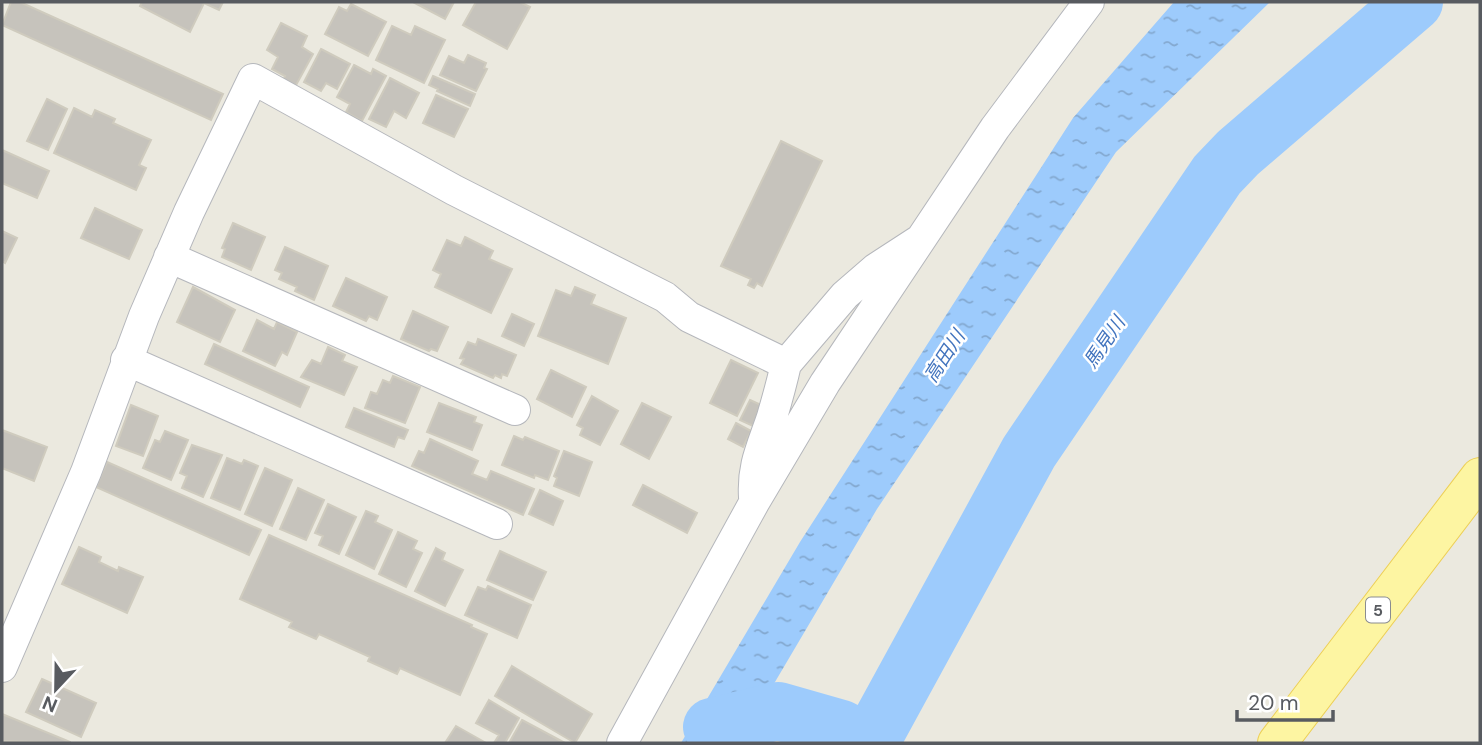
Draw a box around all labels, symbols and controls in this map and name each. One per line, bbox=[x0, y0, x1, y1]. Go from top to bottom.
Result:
water label: 馬見川 bbox=[1078, 310, 1132, 373]
water label: 高田川 bbox=[918, 324, 972, 387]
road number: 5 bbox=[1366, 597, 1390, 622]
north arrow bbox=[21, 654, 91, 724]
scale bar bbox=[1237, 678, 1333, 722]
text: 20 m bbox=[1248, 689, 1299, 717]
text: N bbox=[39, 690, 61, 718]

